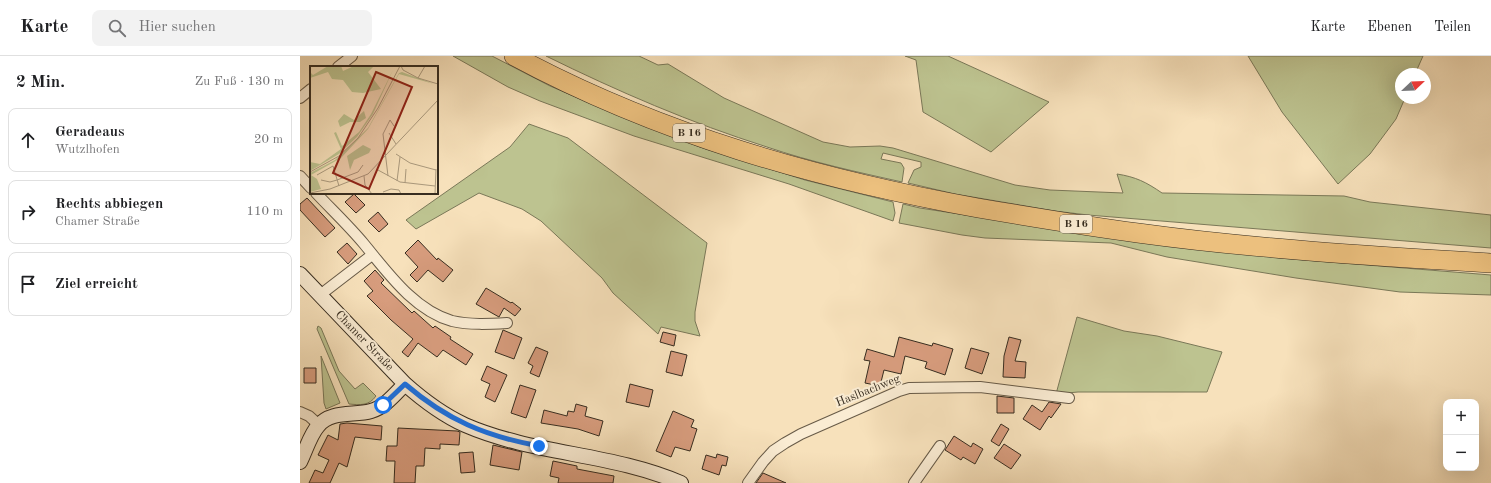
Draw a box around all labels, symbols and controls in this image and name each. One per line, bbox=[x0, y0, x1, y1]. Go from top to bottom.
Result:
search box bbox=[92, 10, 372, 46]
icon: search bbox=[106, 17, 128, 39]
text: Karte bbox=[20, 18, 68, 37]
text: Hier suchen bbox=[138, 20, 216, 35]
text: Karte bbox=[1311, 20, 1345, 34]
text: Ebenen bbox=[1367, 20, 1412, 34]
text: Teilen bbox=[1434, 20, 1471, 34]
inset map bbox=[310, 66, 438, 194]
north arrow bbox=[1395, 68, 1431, 104]
text: 2 Min. bbox=[16, 74, 65, 91]
text: Zu Fuß · 130 m bbox=[195, 75, 284, 88]
road number: B 16 bbox=[673, 124, 705, 142]
text: Geradeaus bbox=[55, 125, 124, 140]
icon: ahead bbox=[17, 129, 39, 151]
text: 20 m bbox=[254, 133, 283, 146]
text: Wutzlhofen bbox=[55, 143, 120, 156]
text: Rechts abbiegen bbox=[55, 197, 163, 212]
icon: right bbox=[17, 201, 39, 223]
text: 110 m bbox=[246, 205, 283, 218]
text: Chamer Straße bbox=[55, 215, 140, 228]
road number: B 16 bbox=[1060, 215, 1092, 233]
icon: arrive bbox=[17, 273, 39, 295]
text: Ziel erreicht bbox=[55, 277, 138, 292]
street label: Chamer Straße bbox=[333, 309, 396, 374]
street label: Haslbachweg bbox=[834, 372, 902, 409]
route start bbox=[374, 396, 392, 414]
map controls bbox=[1443, 399, 1479, 471]
button: + bbox=[1443, 399, 1479, 435]
button: − bbox=[1443, 435, 1479, 471]
route end bbox=[530, 437, 548, 455]

